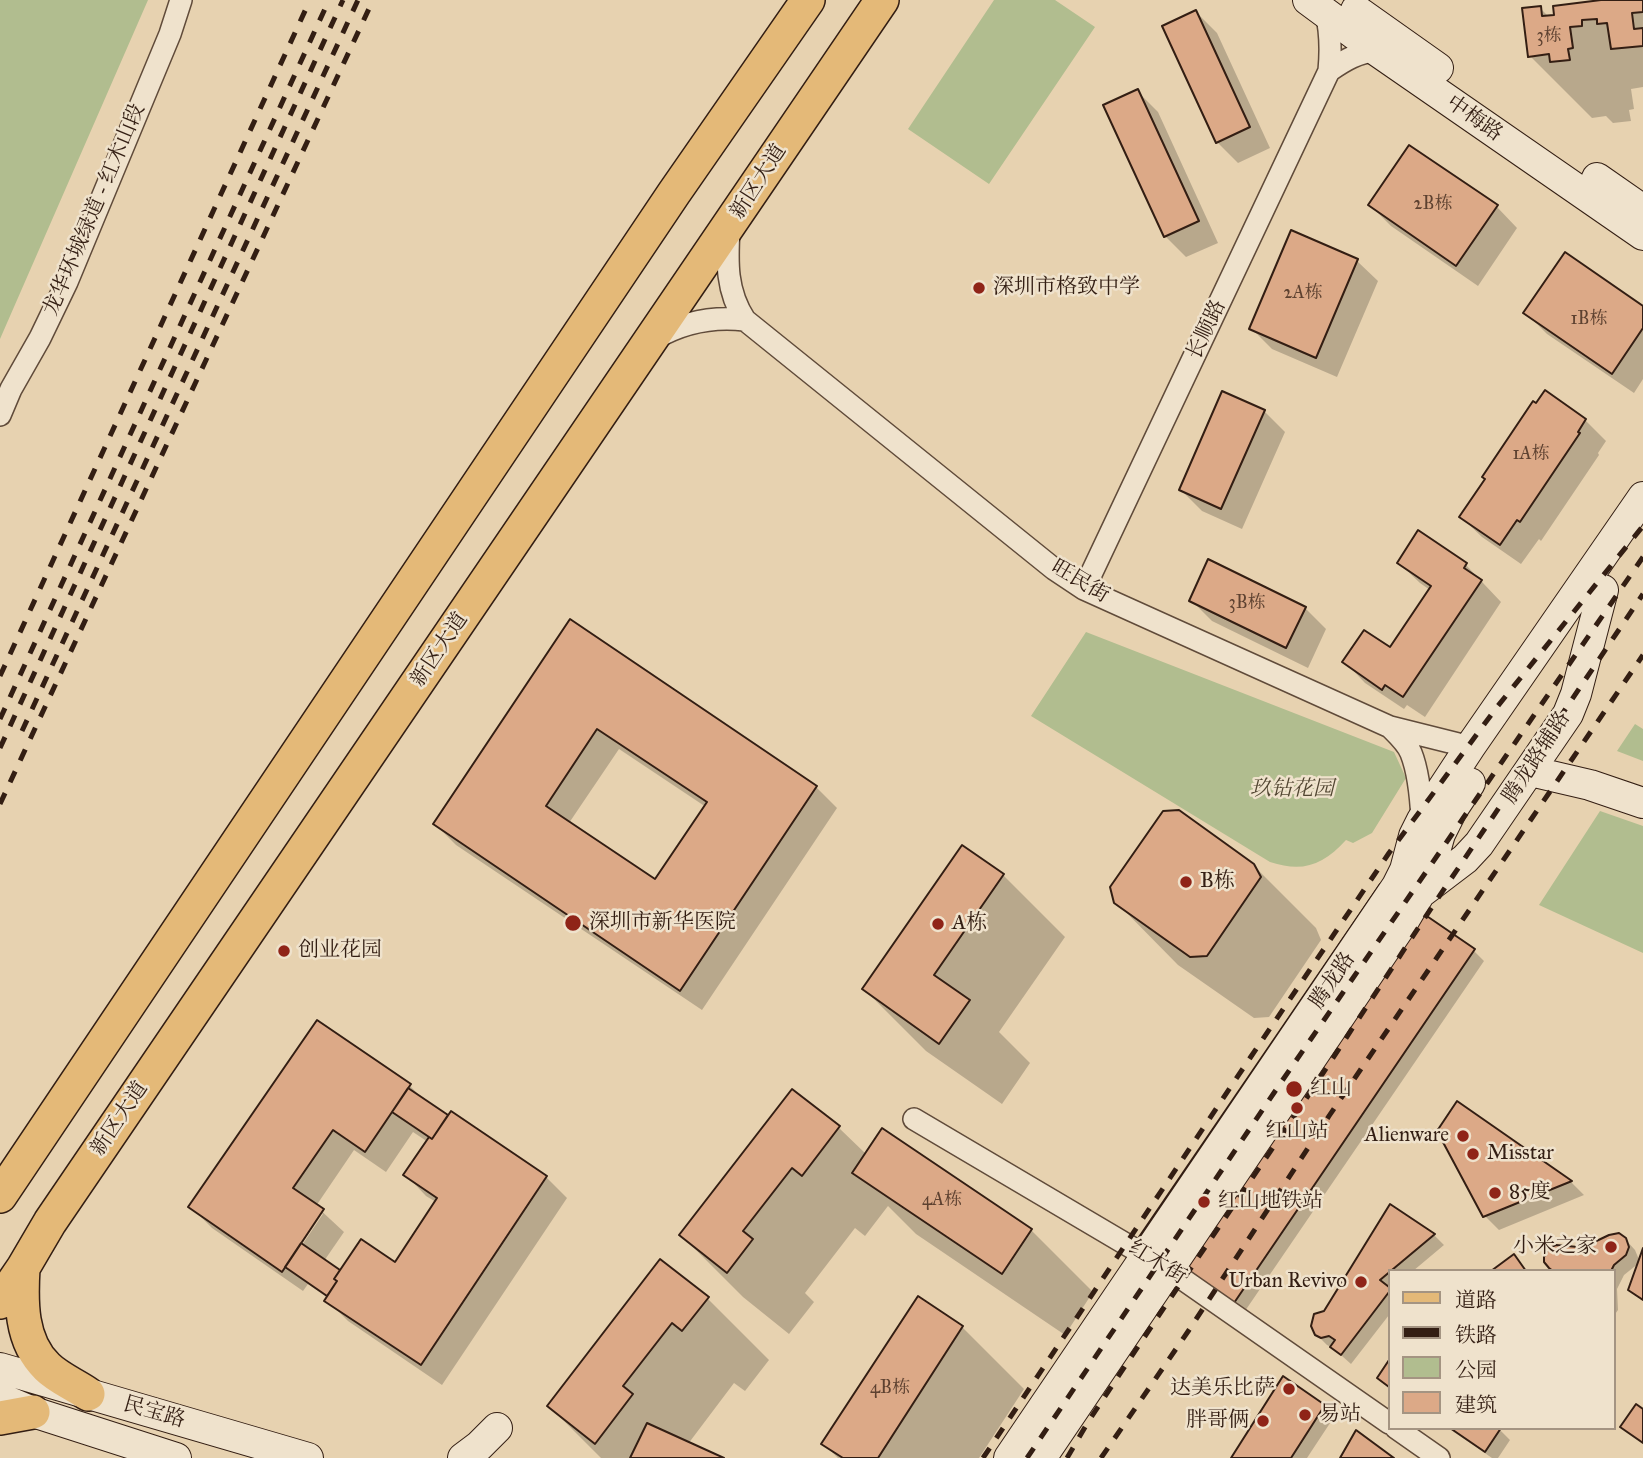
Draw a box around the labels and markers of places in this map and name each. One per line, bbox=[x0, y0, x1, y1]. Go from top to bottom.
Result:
place label: 深圳市格致中学 bbox=[993, 275, 1140, 301]
marker: 深圳市格致中学 bbox=[971, 280, 987, 296]
place label: B栋 bbox=[1200, 869, 1235, 895]
marker: B栋 bbox=[1178, 874, 1194, 890]
place label: 深圳市新华医院 bbox=[589, 910, 736, 936]
place label: A栋 bbox=[952, 911, 987, 937]
marker: 深圳市新华医院 bbox=[563, 913, 583, 933]
marker: A栋 bbox=[930, 916, 946, 932]
place label: 创业花园 bbox=[298, 938, 382, 964]
marker: 创业花园 bbox=[276, 943, 292, 959]
place label: 红山 bbox=[1310, 1076, 1352, 1102]
marker: 红山 bbox=[1284, 1079, 1304, 1099]
marker: 红山站 bbox=[1289, 1100, 1305, 1116]
place label: 红山站 bbox=[1266, 1119, 1328, 1145]
place label: Alienware bbox=[1365, 1123, 1449, 1149]
marker: Alienware bbox=[1455, 1128, 1471, 1144]
place label: Misstar bbox=[1487, 1141, 1554, 1167]
marker: Misstar bbox=[1465, 1146, 1481, 1162]
place label: 85度 bbox=[1509, 1180, 1551, 1206]
marker: 85度 bbox=[1487, 1185, 1503, 1201]
place label: 红山地铁站 bbox=[1218, 1189, 1323, 1215]
marker: 红山地铁站 bbox=[1196, 1194, 1212, 1210]
place label: 小米之家 bbox=[1513, 1234, 1597, 1260]
marker: 小米之家 bbox=[1603, 1239, 1619, 1255]
place label: Urban Revivo bbox=[1228, 1269, 1347, 1295]
marker: Urban Revivo bbox=[1353, 1274, 1369, 1290]
place label: 达美乐比萨 bbox=[1170, 1376, 1275, 1402]
marker: 达美乐比萨 bbox=[1281, 1381, 1297, 1397]
place label: 易站 bbox=[1319, 1402, 1361, 1428]
marker: 易站 bbox=[1297, 1407, 1313, 1423]
place label: 胖哥俩 bbox=[1186, 1408, 1249, 1434]
marker: 胖哥俩 bbox=[1255, 1413, 1271, 1429]

